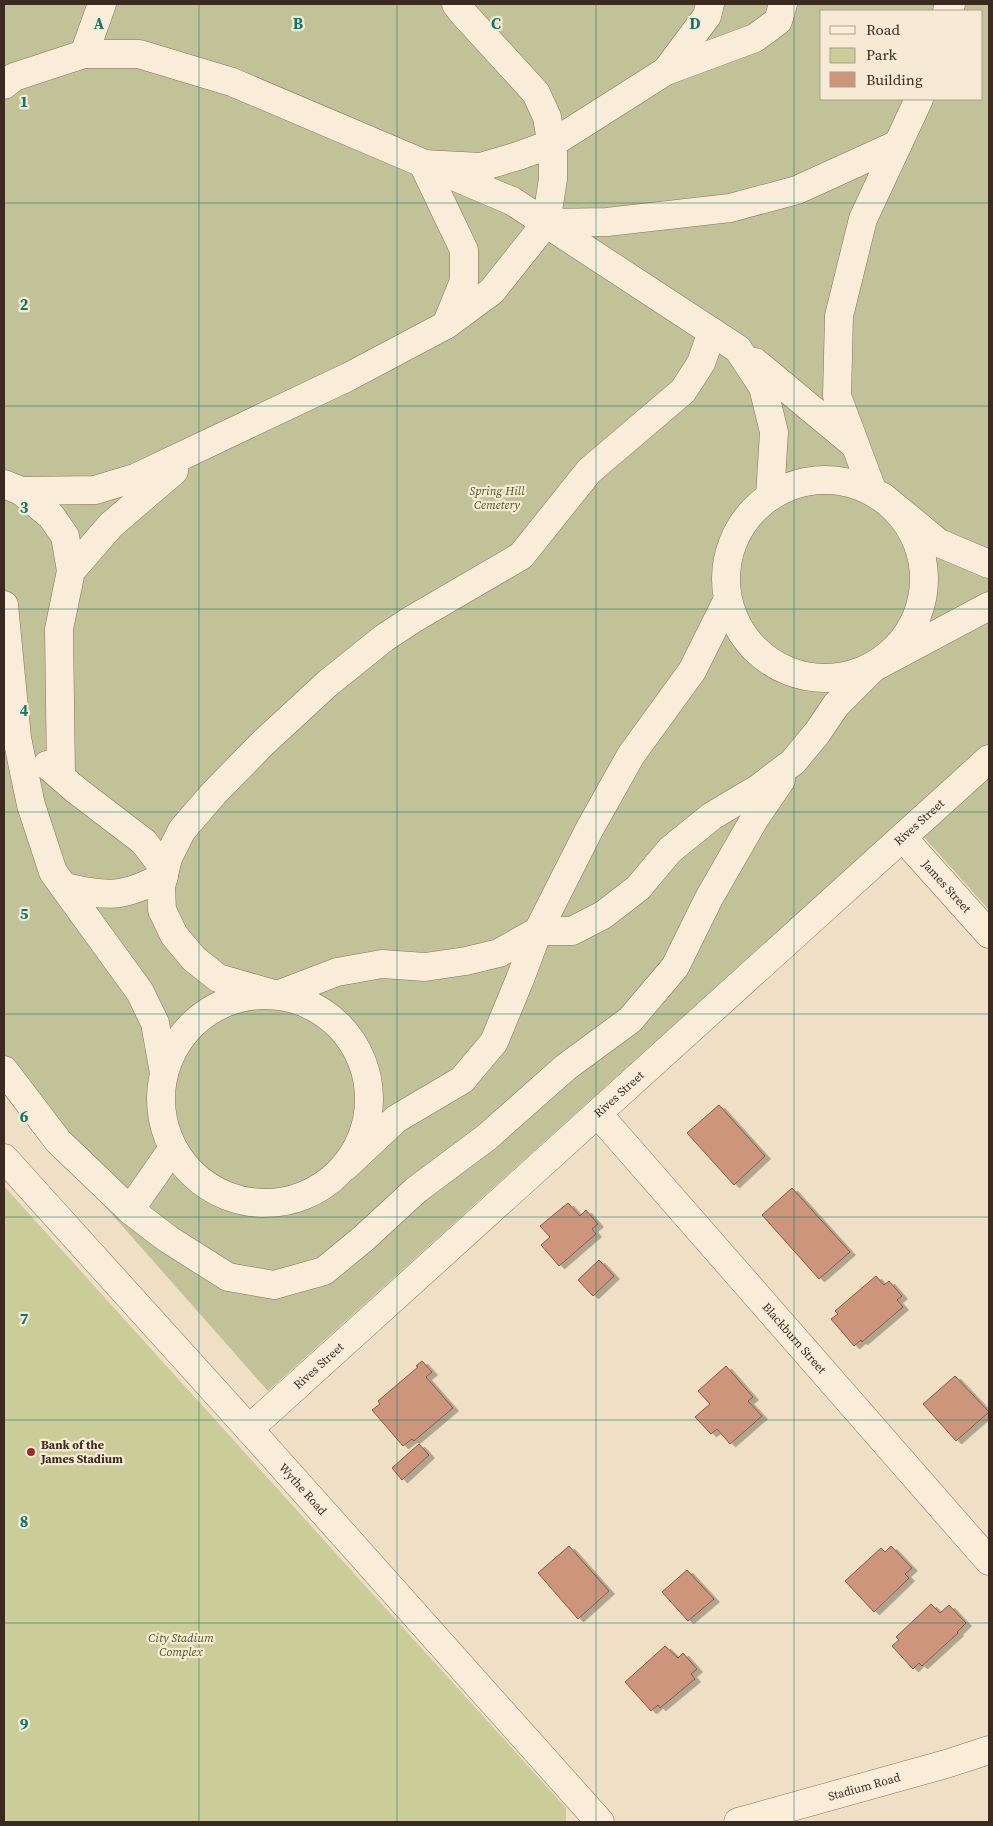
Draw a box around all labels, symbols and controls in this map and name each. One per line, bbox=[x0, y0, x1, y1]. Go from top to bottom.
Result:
legend bbox=[820, 10, 983, 100]
text: A bbox=[94, 12, 105, 34]
text: B bbox=[293, 12, 304, 34]
text: C bbox=[491, 12, 501, 34]
text: D bbox=[689, 12, 701, 34]
text: Road bbox=[866, 19, 900, 40]
text: Park bbox=[866, 44, 898, 65]
text: Building bbox=[866, 69, 923, 90]
text: 1 bbox=[20, 90, 28, 112]
text: 2 bbox=[20, 293, 29, 315]
park label: Spring Hill Cemetery bbox=[469, 483, 525, 513]
text: 3 bbox=[20, 496, 29, 518]
text: 4 bbox=[20, 699, 29, 721]
street label: Rives Street bbox=[891, 795, 948, 849]
street label: James Street bbox=[918, 856, 975, 917]
text: 5 bbox=[20, 902, 29, 924]
street label: Rives Street bbox=[590, 1067, 647, 1121]
text: 6 bbox=[20, 1105, 29, 1127]
street label: Blackburn Street bbox=[759, 1299, 830, 1377]
text: 7 bbox=[20, 1307, 29, 1329]
street label: Rives Street bbox=[290, 1339, 347, 1393]
place label: Bank of the James Stadium bbox=[40, 1437, 123, 1467]
marker: Bank of the James Stadium bbox=[25, 1446, 37, 1458]
street label: Wythe Road bbox=[275, 1460, 330, 1519]
text: 8 bbox=[20, 1510, 28, 1532]
park label: City Stadium Complex bbox=[148, 1630, 214, 1660]
text: 9 bbox=[20, 1713, 29, 1735]
street label: Stadium Road bbox=[826, 1769, 902, 1804]

